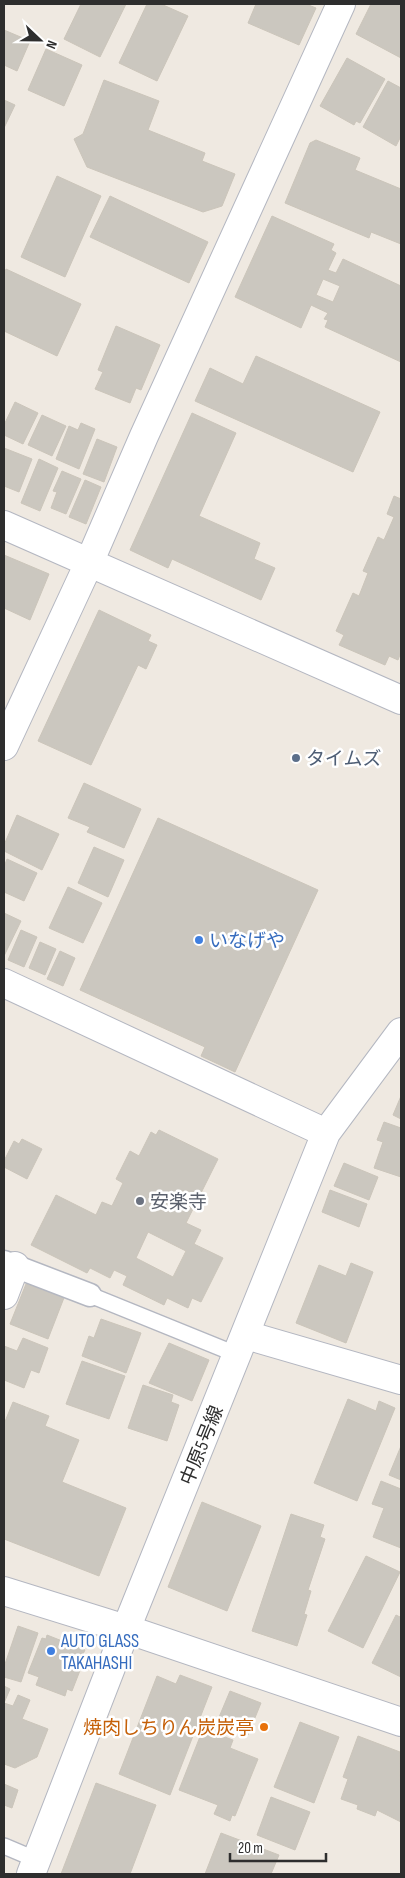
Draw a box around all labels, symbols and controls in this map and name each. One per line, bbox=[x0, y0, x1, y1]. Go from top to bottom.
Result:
north arrow bbox=[15, 15, 65, 65]
text: N bbox=[42, 38, 61, 51]
place label: タイムズ bbox=[306, 748, 382, 771]
marker: タイムズ bbox=[290, 752, 302, 764]
place label: いなげや bbox=[209, 930, 285, 953]
marker: いなげや bbox=[193, 934, 205, 946]
place label: 安楽寺 bbox=[150, 1191, 207, 1214]
marker: 安楽寺 bbox=[134, 1195, 146, 1207]
street label: 中原5号線 bbox=[176, 1402, 229, 1489]
place label: AUTO GLASS TAKAHASHI bbox=[60, 1630, 139, 1675]
marker: AUTO GLASS TAKAHASHI bbox=[45, 1645, 57, 1657]
place label: 焼肉しちりん炭炭亭 bbox=[83, 1717, 254, 1740]
marker: 焼肉しちりん炭炭亭 bbox=[258, 1721, 270, 1733]
scale bar bbox=[230, 1830, 326, 1862]
text: 20 m bbox=[238, 1839, 263, 1858]

